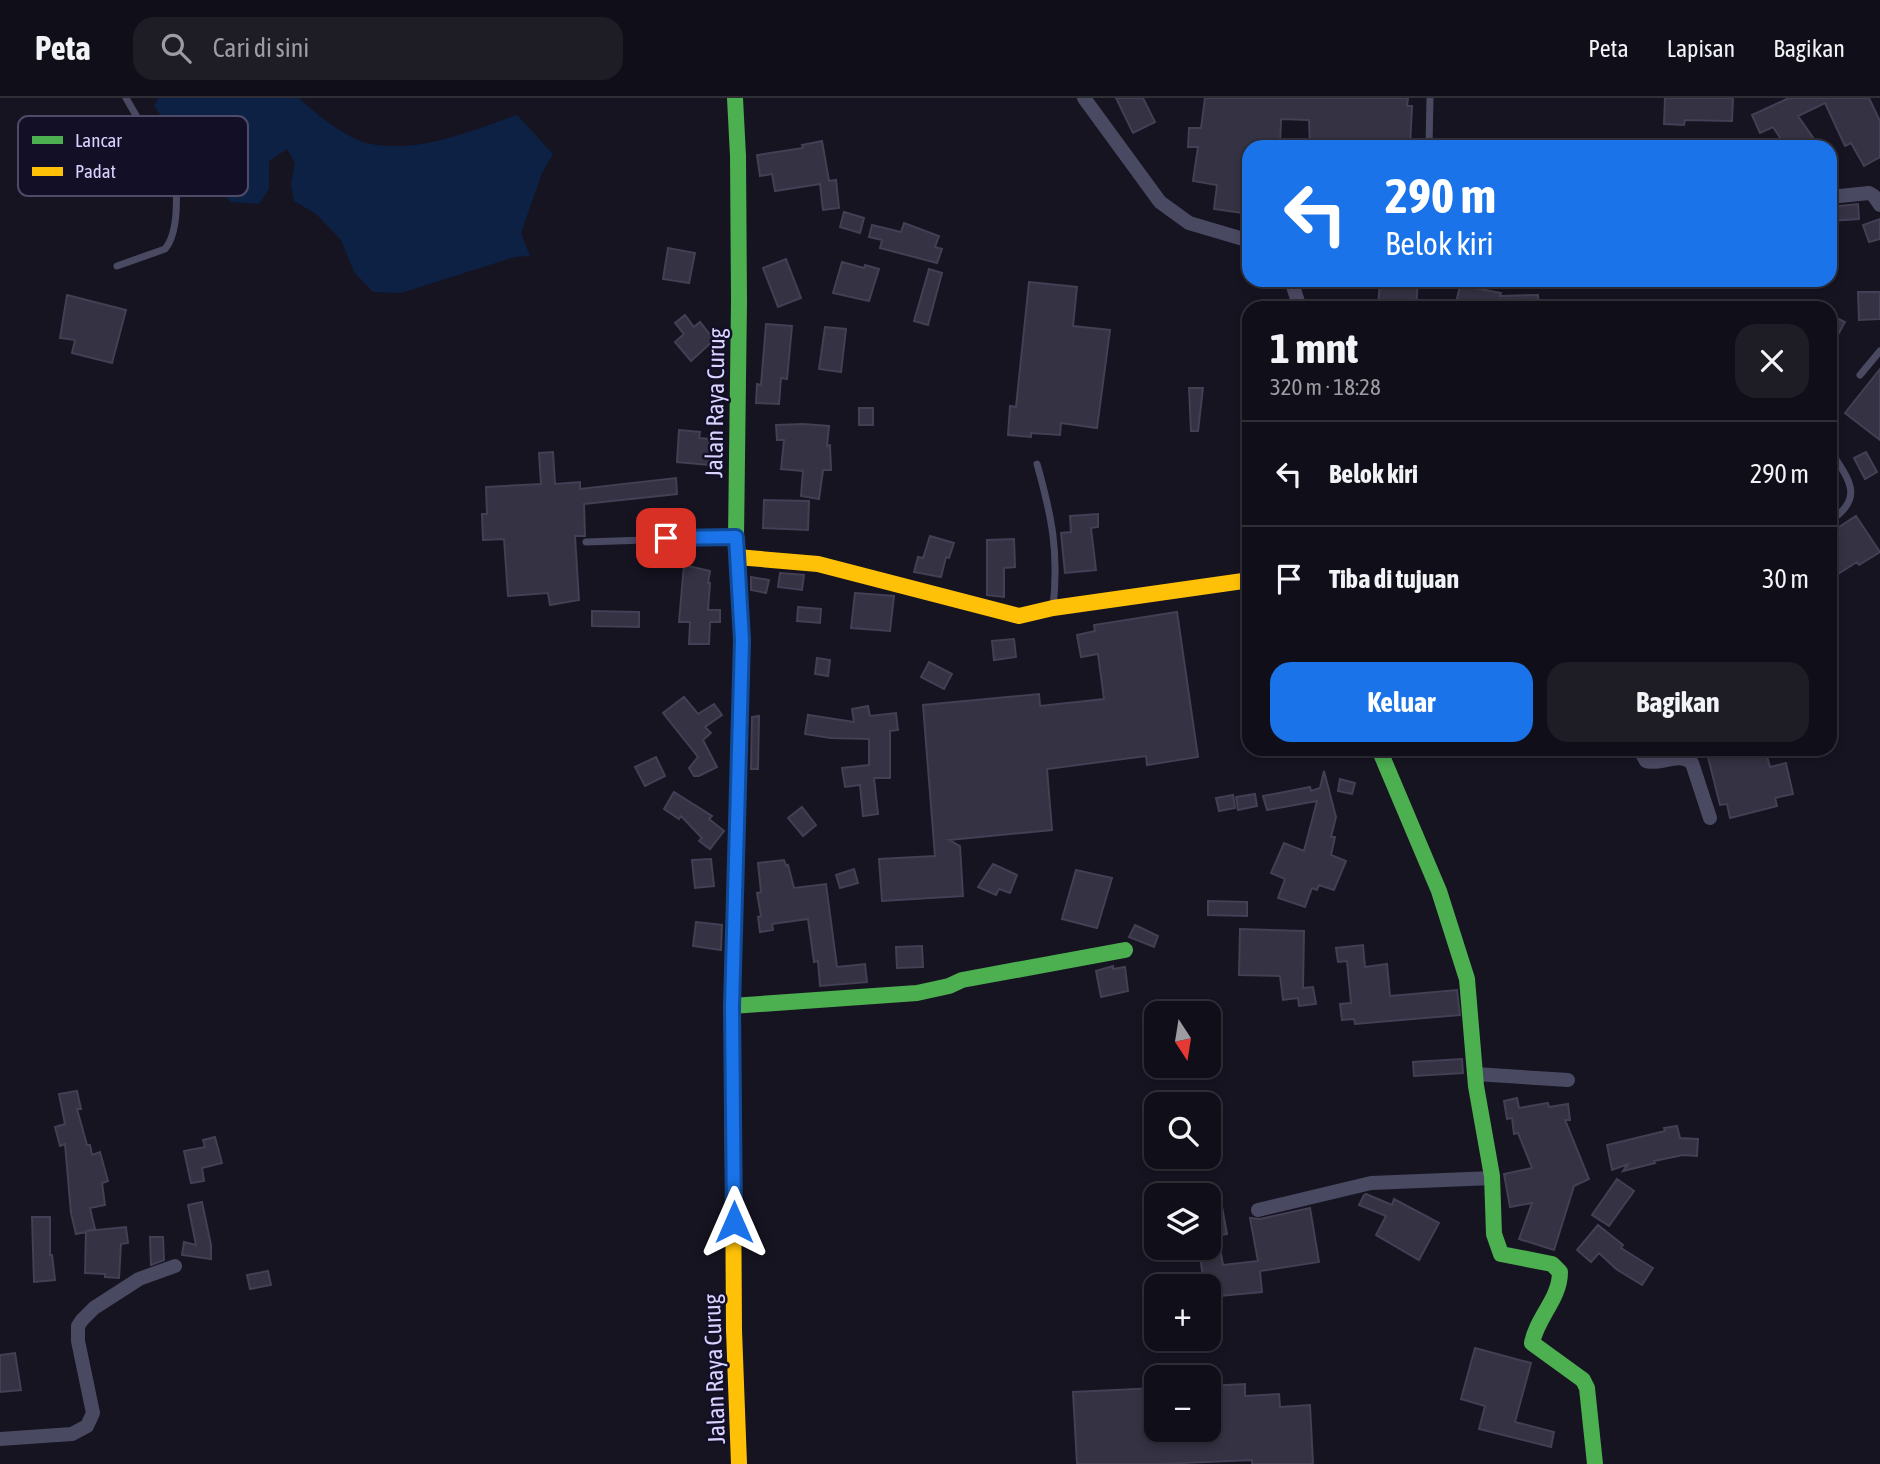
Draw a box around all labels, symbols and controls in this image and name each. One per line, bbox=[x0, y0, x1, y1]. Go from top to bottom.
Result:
search box bbox=[133, 17, 623, 80]
text: Peta bbox=[35, 29, 91, 67]
icon: search bbox=[157, 29, 195, 67]
text: Cari di sini bbox=[213, 33, 309, 63]
text: Peta bbox=[1588, 35, 1629, 62]
text: Lapisan bbox=[1667, 35, 1735, 62]
text: Bagikan bbox=[1773, 35, 1845, 62]
legend bbox=[18, 116, 248, 196]
text: Lancar bbox=[75, 129, 122, 151]
text: Padat bbox=[75, 160, 116, 182]
text: 290 m bbox=[1385, 167, 1496, 223]
icon: left bbox=[1270, 168, 1361, 259]
text: Belok kiri bbox=[1385, 225, 1494, 262]
text: 1 mnt bbox=[1270, 324, 1358, 372]
button: close bbox=[1735, 324, 1809, 398]
street label: Jalan Raya Curug bbox=[700, 327, 730, 478]
text: 320 m · 18:28 bbox=[1270, 374, 1381, 400]
icon: left bbox=[1270, 455, 1308, 493]
text: Belok kiri bbox=[1329, 459, 1418, 489]
text: 290 m bbox=[1750, 459, 1809, 489]
pin bbox=[636, 508, 696, 568]
icon: arrive bbox=[647, 519, 685, 557]
icon: arrive bbox=[1270, 560, 1308, 598]
text: Tiba di tujuan bbox=[1329, 564, 1459, 594]
text: 30 m bbox=[1762, 564, 1809, 594]
button: Keluar bbox=[1270, 662, 1533, 742]
button: Bagikan bbox=[1547, 662, 1809, 742]
north arrow bbox=[1144, 1001, 1222, 1078]
map controls bbox=[1144, 1001, 1221, 1442]
button: search bbox=[1144, 1092, 1221, 1169]
button: layers bbox=[1144, 1183, 1221, 1260]
position arrow bbox=[697, 1185, 771, 1259]
button: + bbox=[1144, 1274, 1221, 1351]
street label: Jalan Raya Curug bbox=[698, 1293, 730, 1444]
button: − bbox=[1144, 1365, 1221, 1442]

